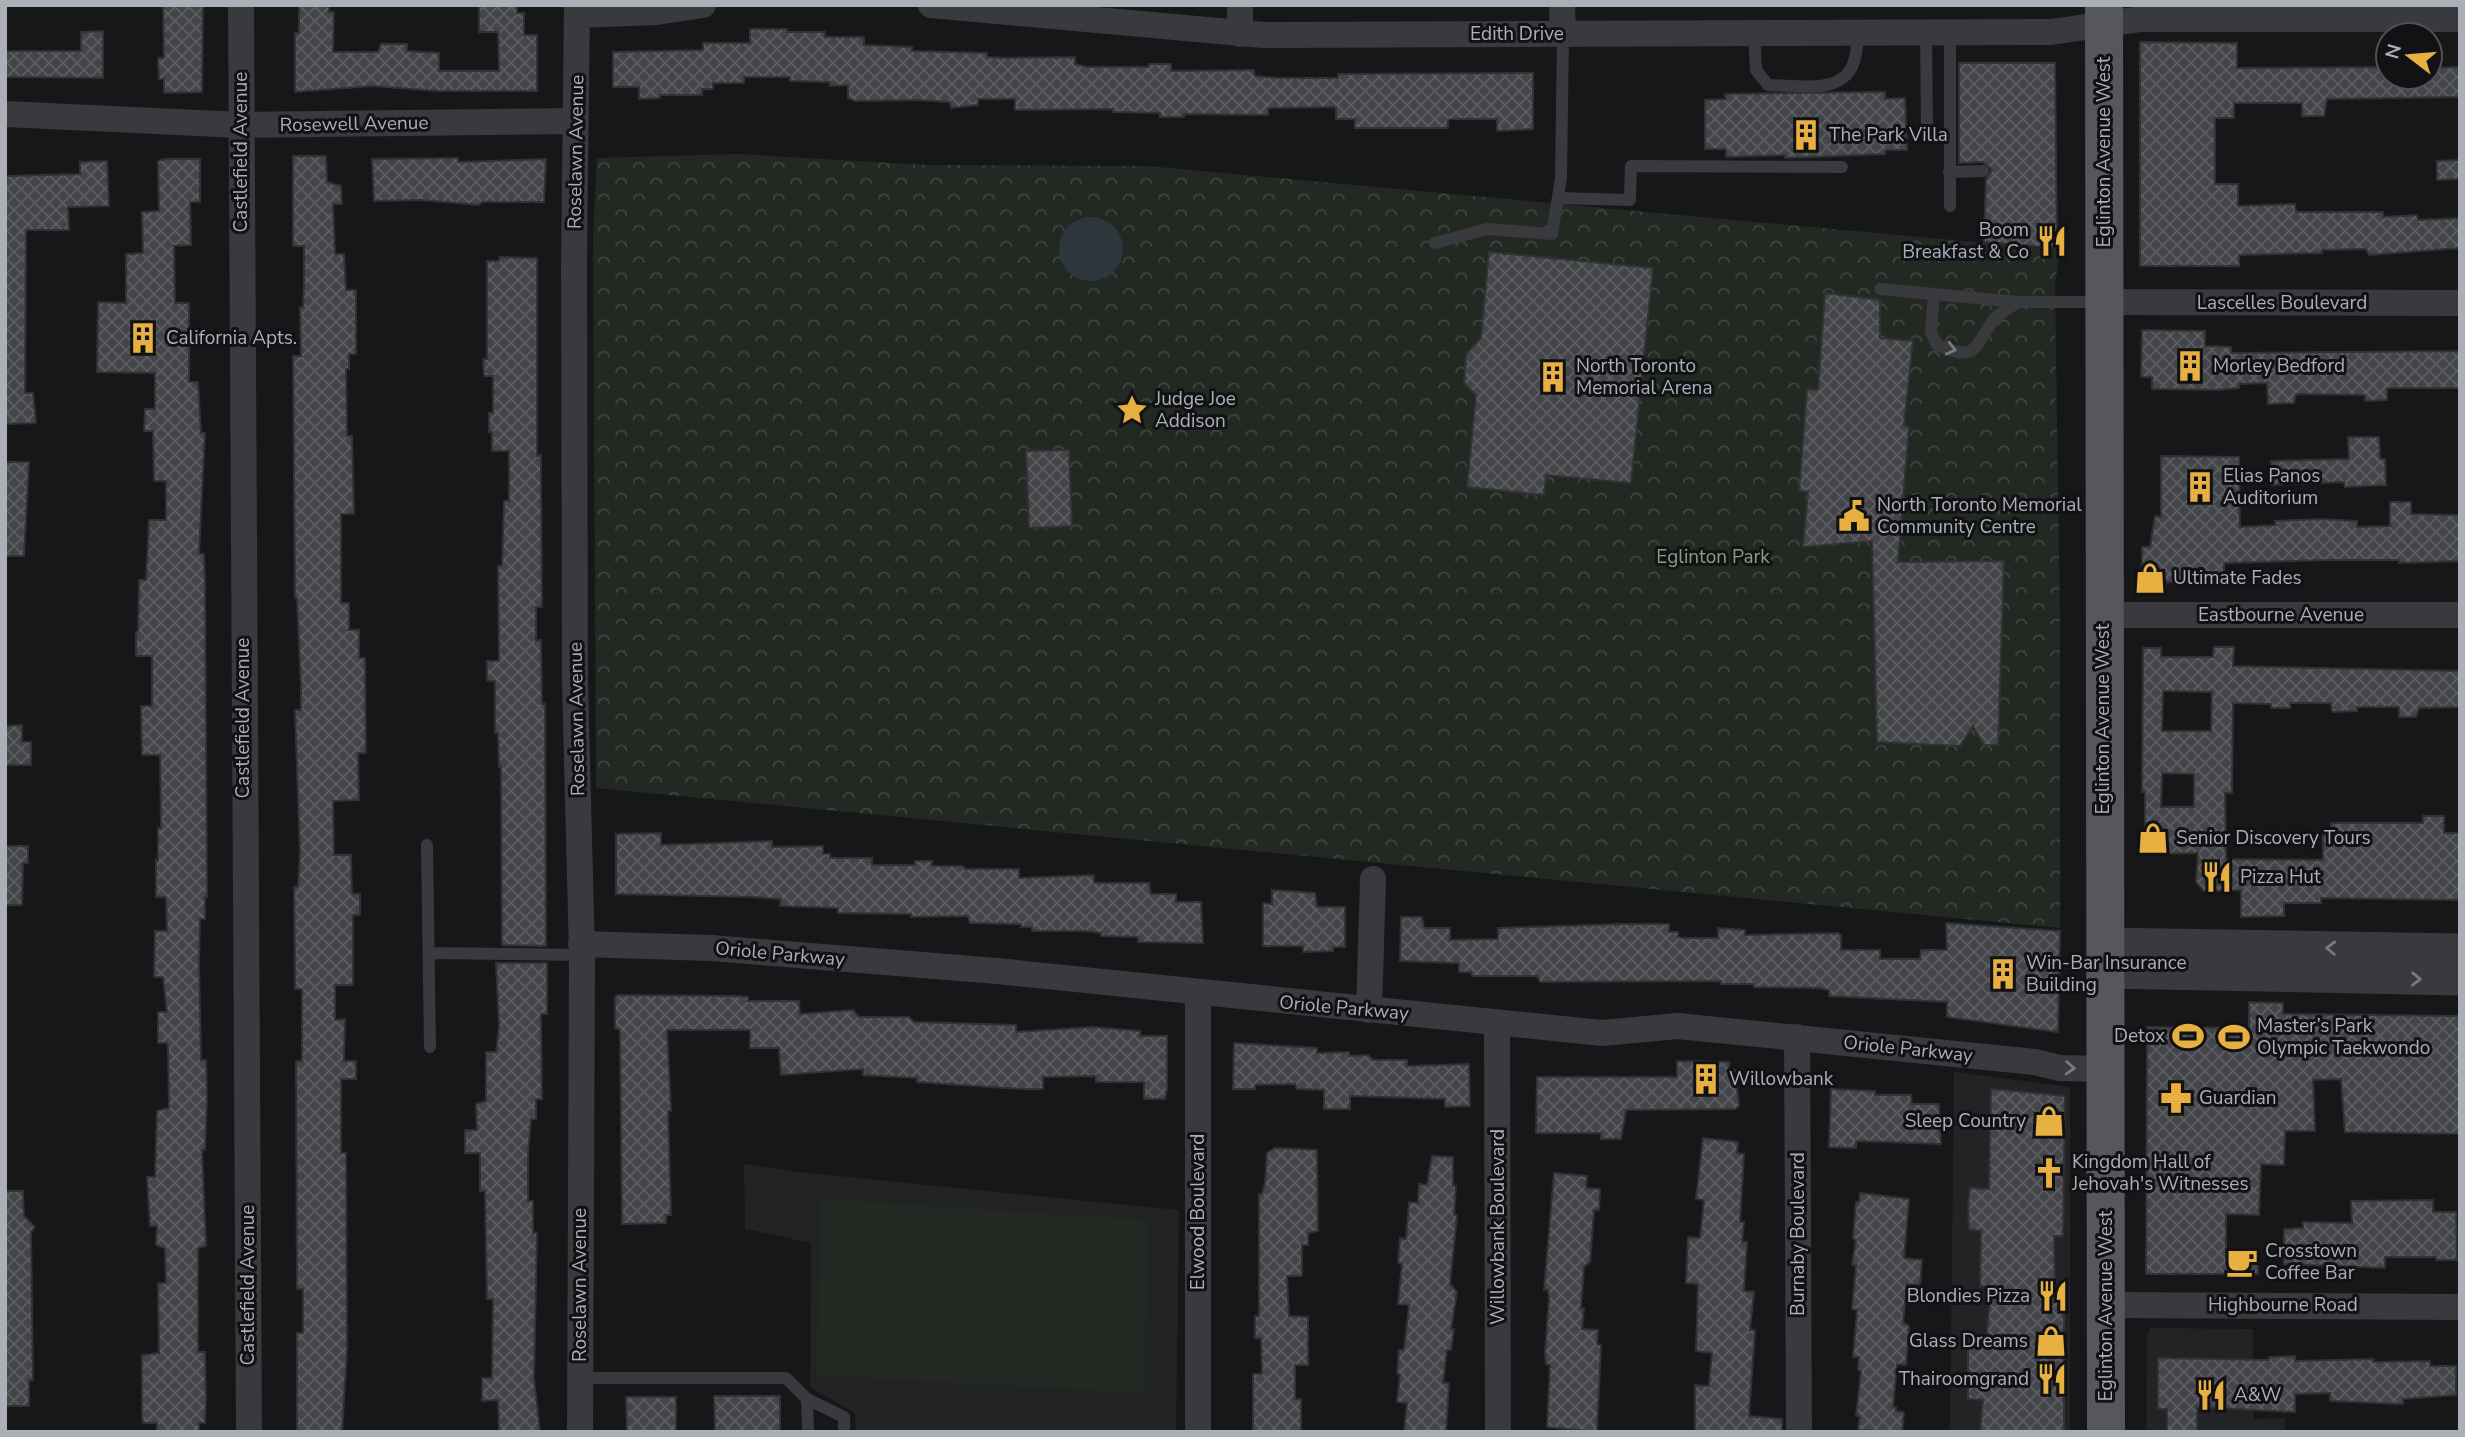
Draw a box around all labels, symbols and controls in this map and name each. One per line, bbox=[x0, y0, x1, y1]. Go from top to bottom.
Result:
street label: Edith Drive bbox=[1470, 21, 1564, 47]
north arrow bbox=[2374, 21, 2444, 91]
text: N bbox=[2379, 41, 2408, 62]
street label: Eglinton Avenue West bbox=[2091, 56, 2117, 247]
street label: Castlefield Avenue bbox=[228, 72, 254, 232]
street label: Roselawn Avenue bbox=[562, 75, 590, 229]
street label: Rosewell Avenue bbox=[279, 110, 429, 138]
building icon: The Park Villa bbox=[1789, 118, 1823, 152]
place label: The Park Villa bbox=[1829, 122, 1948, 148]
place label: Boom Breakfast & Co bbox=[1902, 217, 2029, 265]
restaurant icon: Boom Breakfast & Co bbox=[2035, 224, 2069, 258]
street label: Lascelles Boulevard bbox=[2197, 290, 2367, 316]
building icon: California Apts. bbox=[126, 321, 160, 355]
place label: California Apts. bbox=[166, 325, 297, 351]
one-way arrow bbox=[1945, 341, 1957, 356]
building icon: Morley Bedford bbox=[2173, 349, 2207, 383]
place label: North Toronto Memorial Arena bbox=[1576, 353, 1712, 401]
place label: Morley Bedford bbox=[2213, 353, 2345, 379]
building icon: North Toronto Memorial Arena bbox=[1536, 360, 1570, 394]
place label: Judge Joe Addison bbox=[1154, 386, 1236, 434]
place icon: Judge Joe Addison bbox=[1115, 393, 1149, 427]
place label: Elias Panos Auditorium bbox=[2223, 463, 2320, 511]
building icon: Elias Panos Auditorium bbox=[2183, 470, 2217, 504]
place label: North Toronto Memorial Community Centre bbox=[1877, 492, 2082, 540]
public building icon: North Toronto Memorial Community Centre bbox=[1837, 499, 1871, 533]
park label: Eglinton Park bbox=[1656, 544, 1770, 570]
shop icon: Ultimate Fades bbox=[2133, 561, 2167, 595]
place label: Ultimate Fades bbox=[2173, 565, 2302, 591]
street label: Eastbourne Avenue bbox=[2198, 602, 2364, 628]
street label: Eglinton Avenue West bbox=[2090, 623, 2116, 814]
street label: Castlefield Avenue bbox=[230, 638, 256, 798]
street label: Roselawn Avenue bbox=[563, 642, 591, 796]
shop icon: Senior Discovery Tours bbox=[2136, 821, 2170, 855]
place label: Senior Discovery Tours bbox=[2176, 825, 2371, 851]
restaurant icon: Pizza Hut bbox=[2200, 860, 2234, 894]
place label: Pizza Hut bbox=[2240, 864, 2321, 890]
street label: Oriole Parkway bbox=[714, 935, 846, 973]
one-way arrow bbox=[2326, 940, 2336, 956]
place label: Win-Bar Insurance Building bbox=[2026, 950, 2187, 998]
building icon: Win-Bar Insurance Building bbox=[1986, 957, 2020, 991]
one-way arrow bbox=[2411, 971, 2421, 987]
street label: Oriole Parkway bbox=[1278, 989, 1410, 1027]
place label: Master’s Park Olympic Taekwondo bbox=[2257, 1013, 2430, 1061]
sports icon: Detox bbox=[2171, 1019, 2205, 1053]
sports icon: Master’s Park Olympic Taekwondo bbox=[2217, 1020, 2251, 1054]
place label: Detox bbox=[2114, 1023, 2165, 1049]
street label: Oriole Parkway bbox=[1842, 1029, 1974, 1069]
one-way arrow bbox=[2065, 1060, 2076, 1075]
building icon: Willowbank bbox=[1689, 1062, 1723, 1096]
place label: Willowbank bbox=[1729, 1066, 1834, 1092]
pharmacy icon: Guardian bbox=[2159, 1081, 2193, 1115]
place label: Guardian bbox=[2199, 1085, 2277, 1111]
shop icon: Sleep Country bbox=[2032, 1104, 2066, 1138]
place label: Sleep Country bbox=[1905, 1108, 2026, 1134]
street label: Willowbank Boulevard bbox=[1485, 1129, 1511, 1325]
street label: Elwood Boulevard bbox=[1185, 1134, 1211, 1290]
place label: Kingdom Hall of Jehovah's Witnesses bbox=[2071, 1149, 2249, 1197]
street label: Burnaby Boulevard bbox=[1785, 1152, 1811, 1316]
church icon: Kingdom Hall of Jehovah's Witnesses bbox=[2032, 1156, 2066, 1190]
street label: Castlefield Avenue bbox=[235, 1205, 261, 1365]
street label: Roselawn Avenue bbox=[567, 1208, 593, 1362]
street label: Eglinton Avenue West bbox=[2093, 1210, 2119, 1401]
place label: Crosstown Coffee Bar bbox=[2265, 1238, 2357, 1286]
cafe icon: Crosstown Coffee Bar bbox=[2225, 1245, 2259, 1279]
restaurant icon: Blondies Pizza bbox=[2036, 1279, 2070, 1313]
place label: Blondies Pizza bbox=[1907, 1283, 2030, 1309]
street label: Highbourne Road bbox=[2208, 1292, 2358, 1318]
shop icon: Glass Dreams bbox=[2034, 1324, 2068, 1358]
place label: Glass Dreams bbox=[1909, 1328, 2028, 1354]
restaurant icon: Thairoomgrand bbox=[2035, 1362, 2069, 1396]
place label: Thairoomgrand bbox=[1898, 1366, 2029, 1392]
restaurant icon: A&W bbox=[2194, 1378, 2228, 1412]
place label: A&W bbox=[2234, 1382, 2282, 1408]

